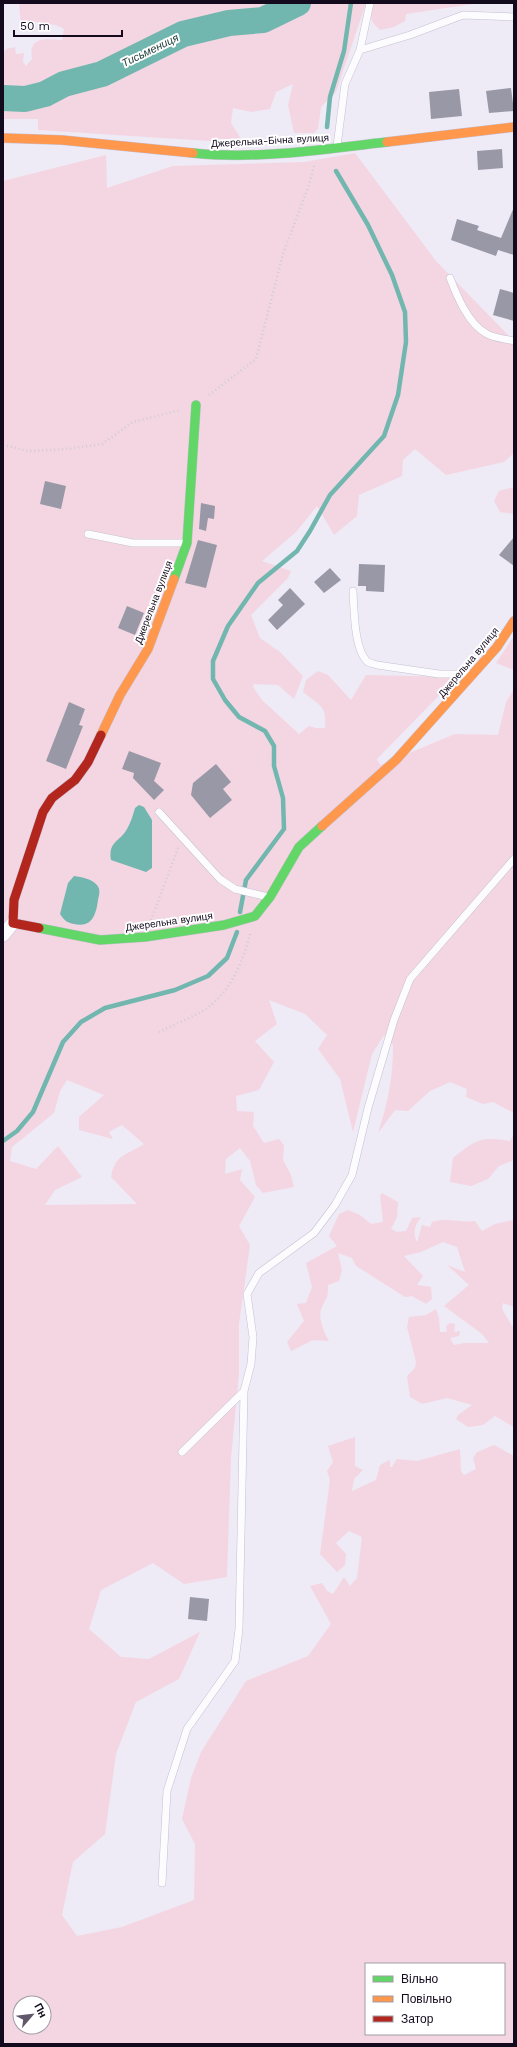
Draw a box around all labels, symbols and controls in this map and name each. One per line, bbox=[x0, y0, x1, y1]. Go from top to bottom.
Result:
scale bar bbox=[14, 12, 122, 38]
text: 50 m bbox=[20, 19, 50, 33]
water label: Тисьмениця bbox=[120, 31, 181, 70]
street label: Джерельна-Бічна вулиця bbox=[211, 132, 329, 149]
street label: Джерельна вулиця bbox=[133, 559, 174, 645]
street label: Джерельна вулиця bbox=[436, 625, 501, 699]
street label: Джерельна вулиця bbox=[125, 910, 213, 933]
legend bbox=[365, 1963, 505, 2035]
text: Вільно bbox=[401, 1972, 439, 1986]
text: Повільно bbox=[401, 1992, 452, 2006]
north arrow bbox=[12, 1995, 52, 2035]
text: Пн bbox=[31, 2001, 50, 2020]
text: Затор bbox=[401, 2012, 434, 2026]

